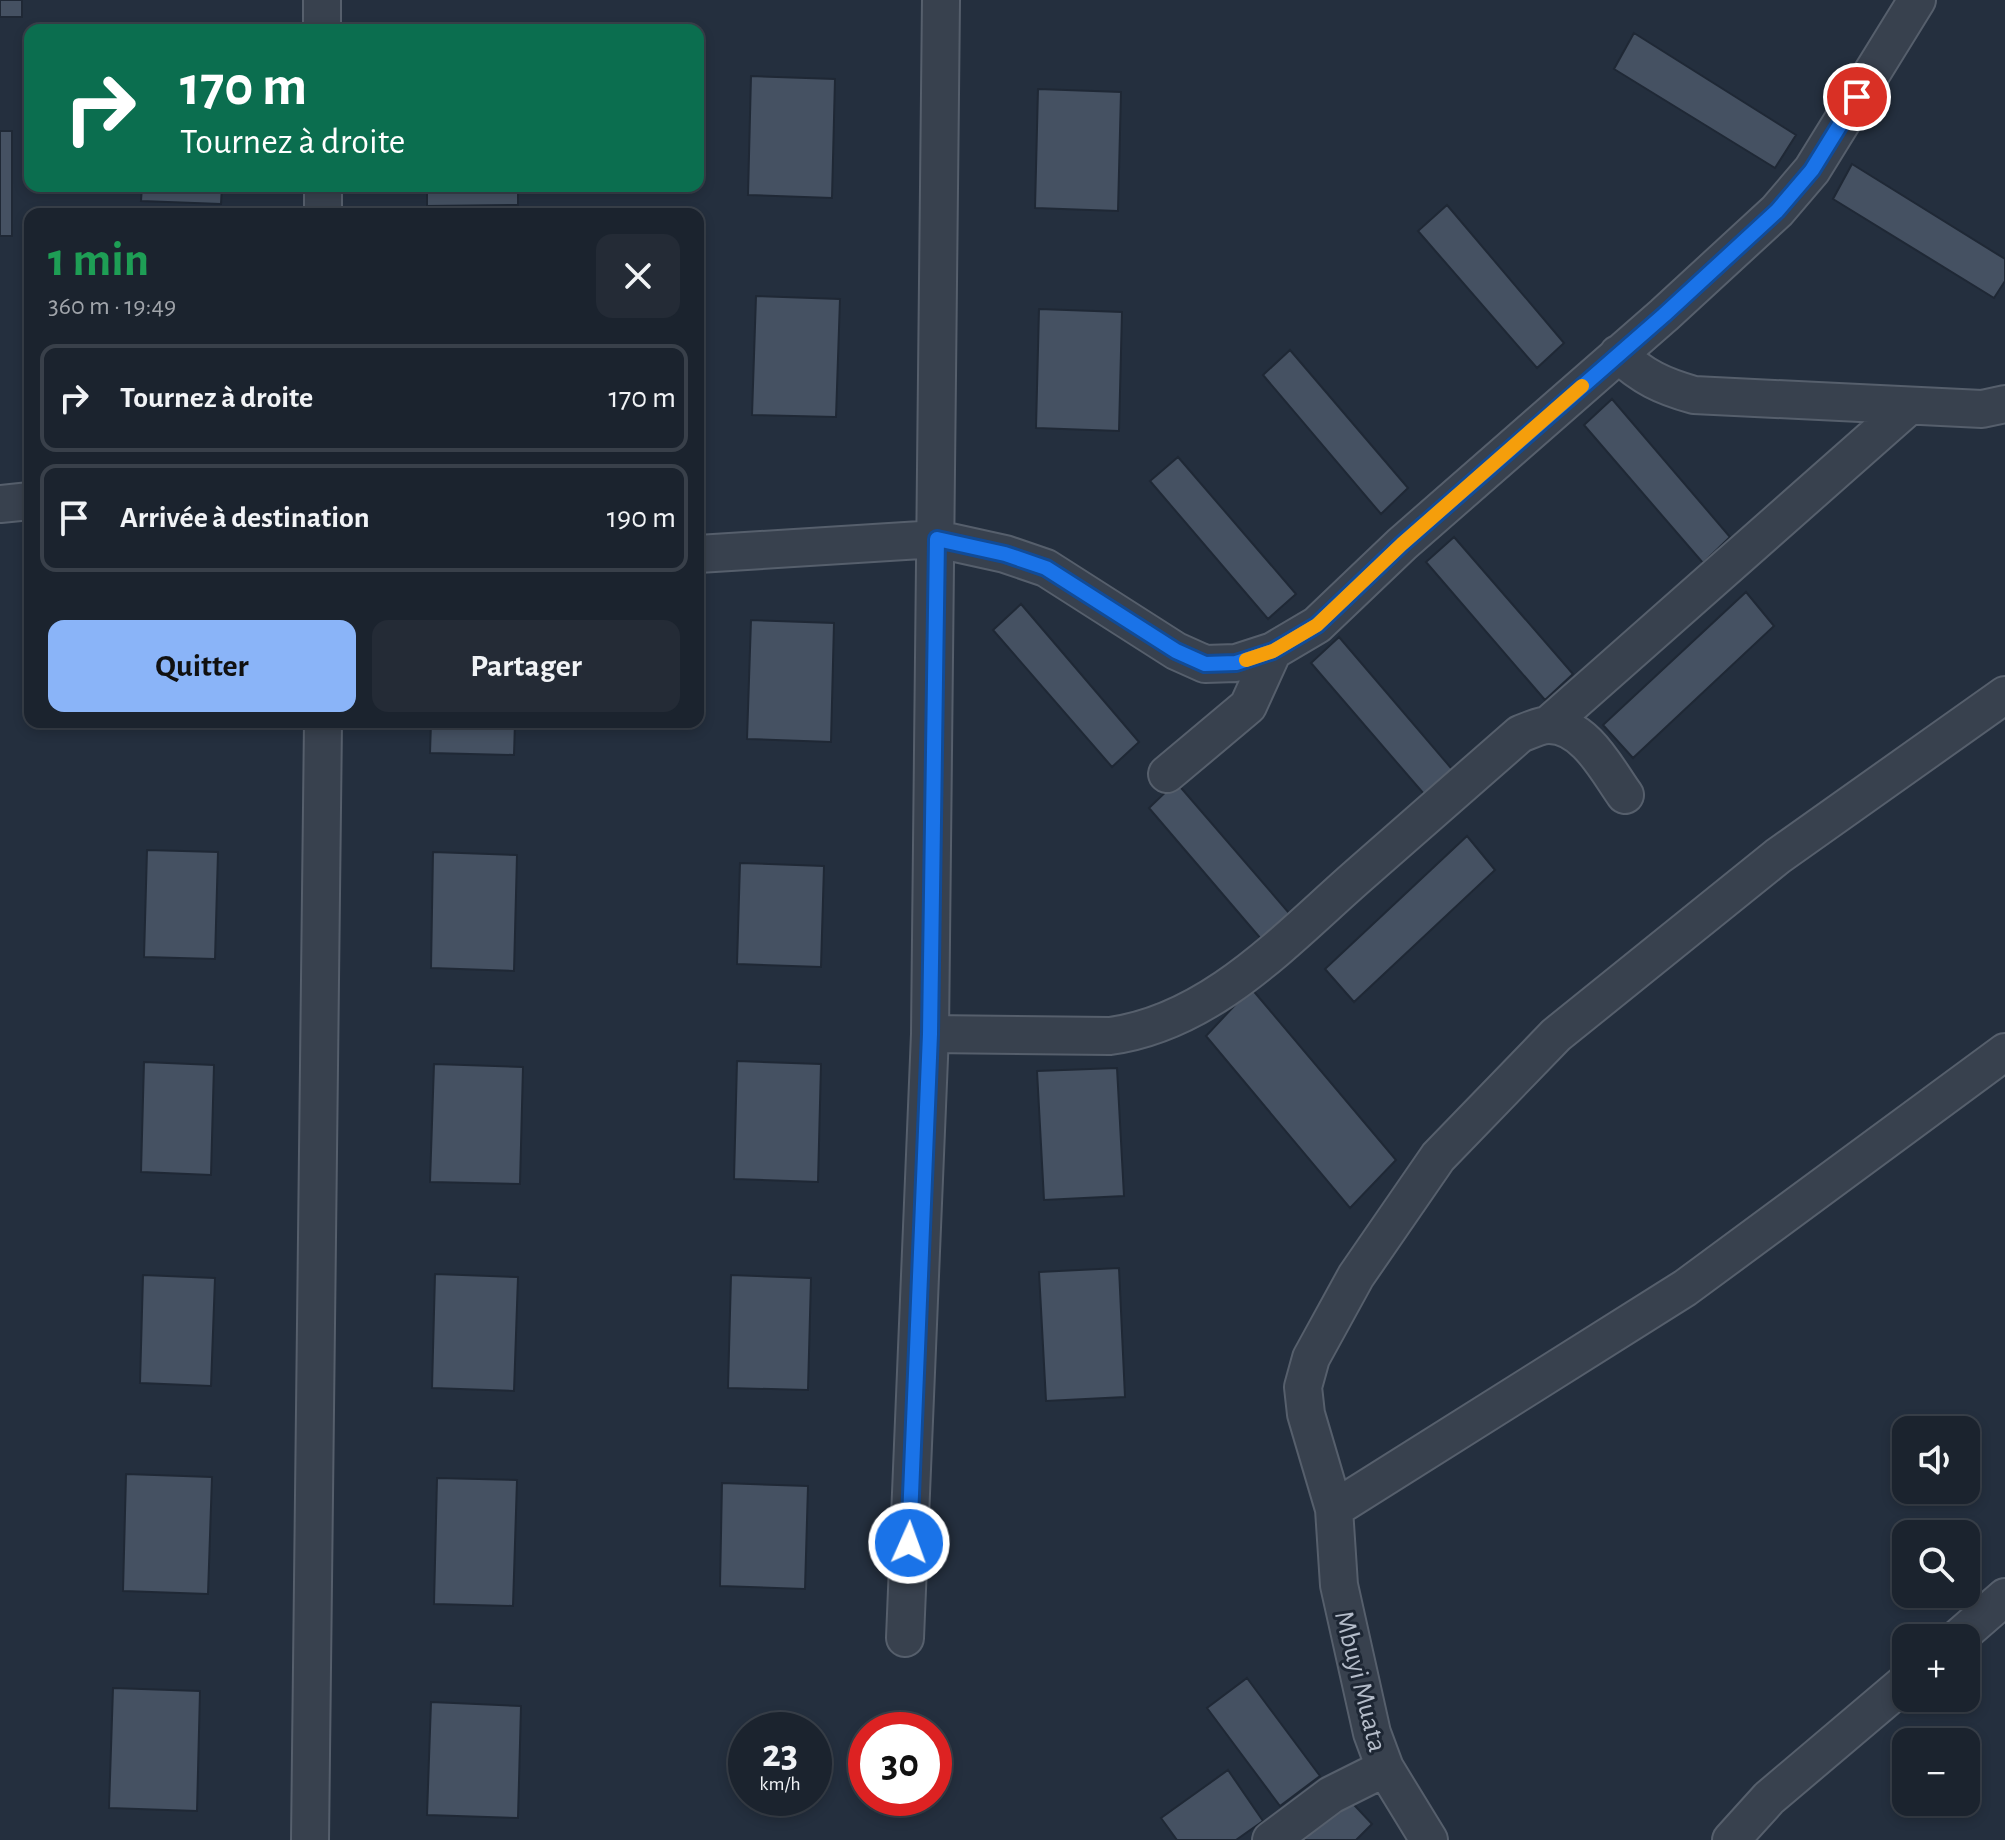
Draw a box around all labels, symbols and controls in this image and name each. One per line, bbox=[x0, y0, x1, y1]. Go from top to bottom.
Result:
icon: right bbox=[48, 56, 152, 160]
text: 170 m bbox=[180, 59, 307, 115]
pin bbox=[1823, 63, 1891, 131]
icon: arrive bbox=[1835, 75, 1879, 119]
text: Tournez à droite bbox=[180, 124, 405, 160]
button: close bbox=[596, 234, 680, 318]
text: 1 min bbox=[48, 237, 149, 285]
text: 360 m · 19:49 bbox=[48, 293, 176, 319]
icon: right bbox=[52, 376, 96, 420]
text: Tournez à droite bbox=[120, 383, 313, 413]
text: 170 m bbox=[608, 383, 676, 413]
icon: arrive bbox=[52, 496, 96, 540]
text: Arrivée à destination bbox=[120, 503, 370, 533]
text: 190 m bbox=[607, 503, 676, 533]
button: Quitter bbox=[48, 620, 356, 712]
button: Partager bbox=[372, 620, 680, 712]
map controls bbox=[1892, 1416, 1980, 1816]
button: sound bbox=[1892, 1416, 1980, 1504]
position arrow bbox=[867, 1501, 951, 1585]
button: search bbox=[1892, 1520, 1980, 1608]
street label: Mbuyi Muata bbox=[1329, 1608, 1391, 1755]
button: + bbox=[1892, 1624, 1980, 1712]
speed limit sign: 30 bbox=[848, 1712, 952, 1816]
button: − bbox=[1892, 1728, 1980, 1816]
text: 23 bbox=[762, 1734, 798, 1774]
text: km/h bbox=[759, 1774, 801, 1794]

